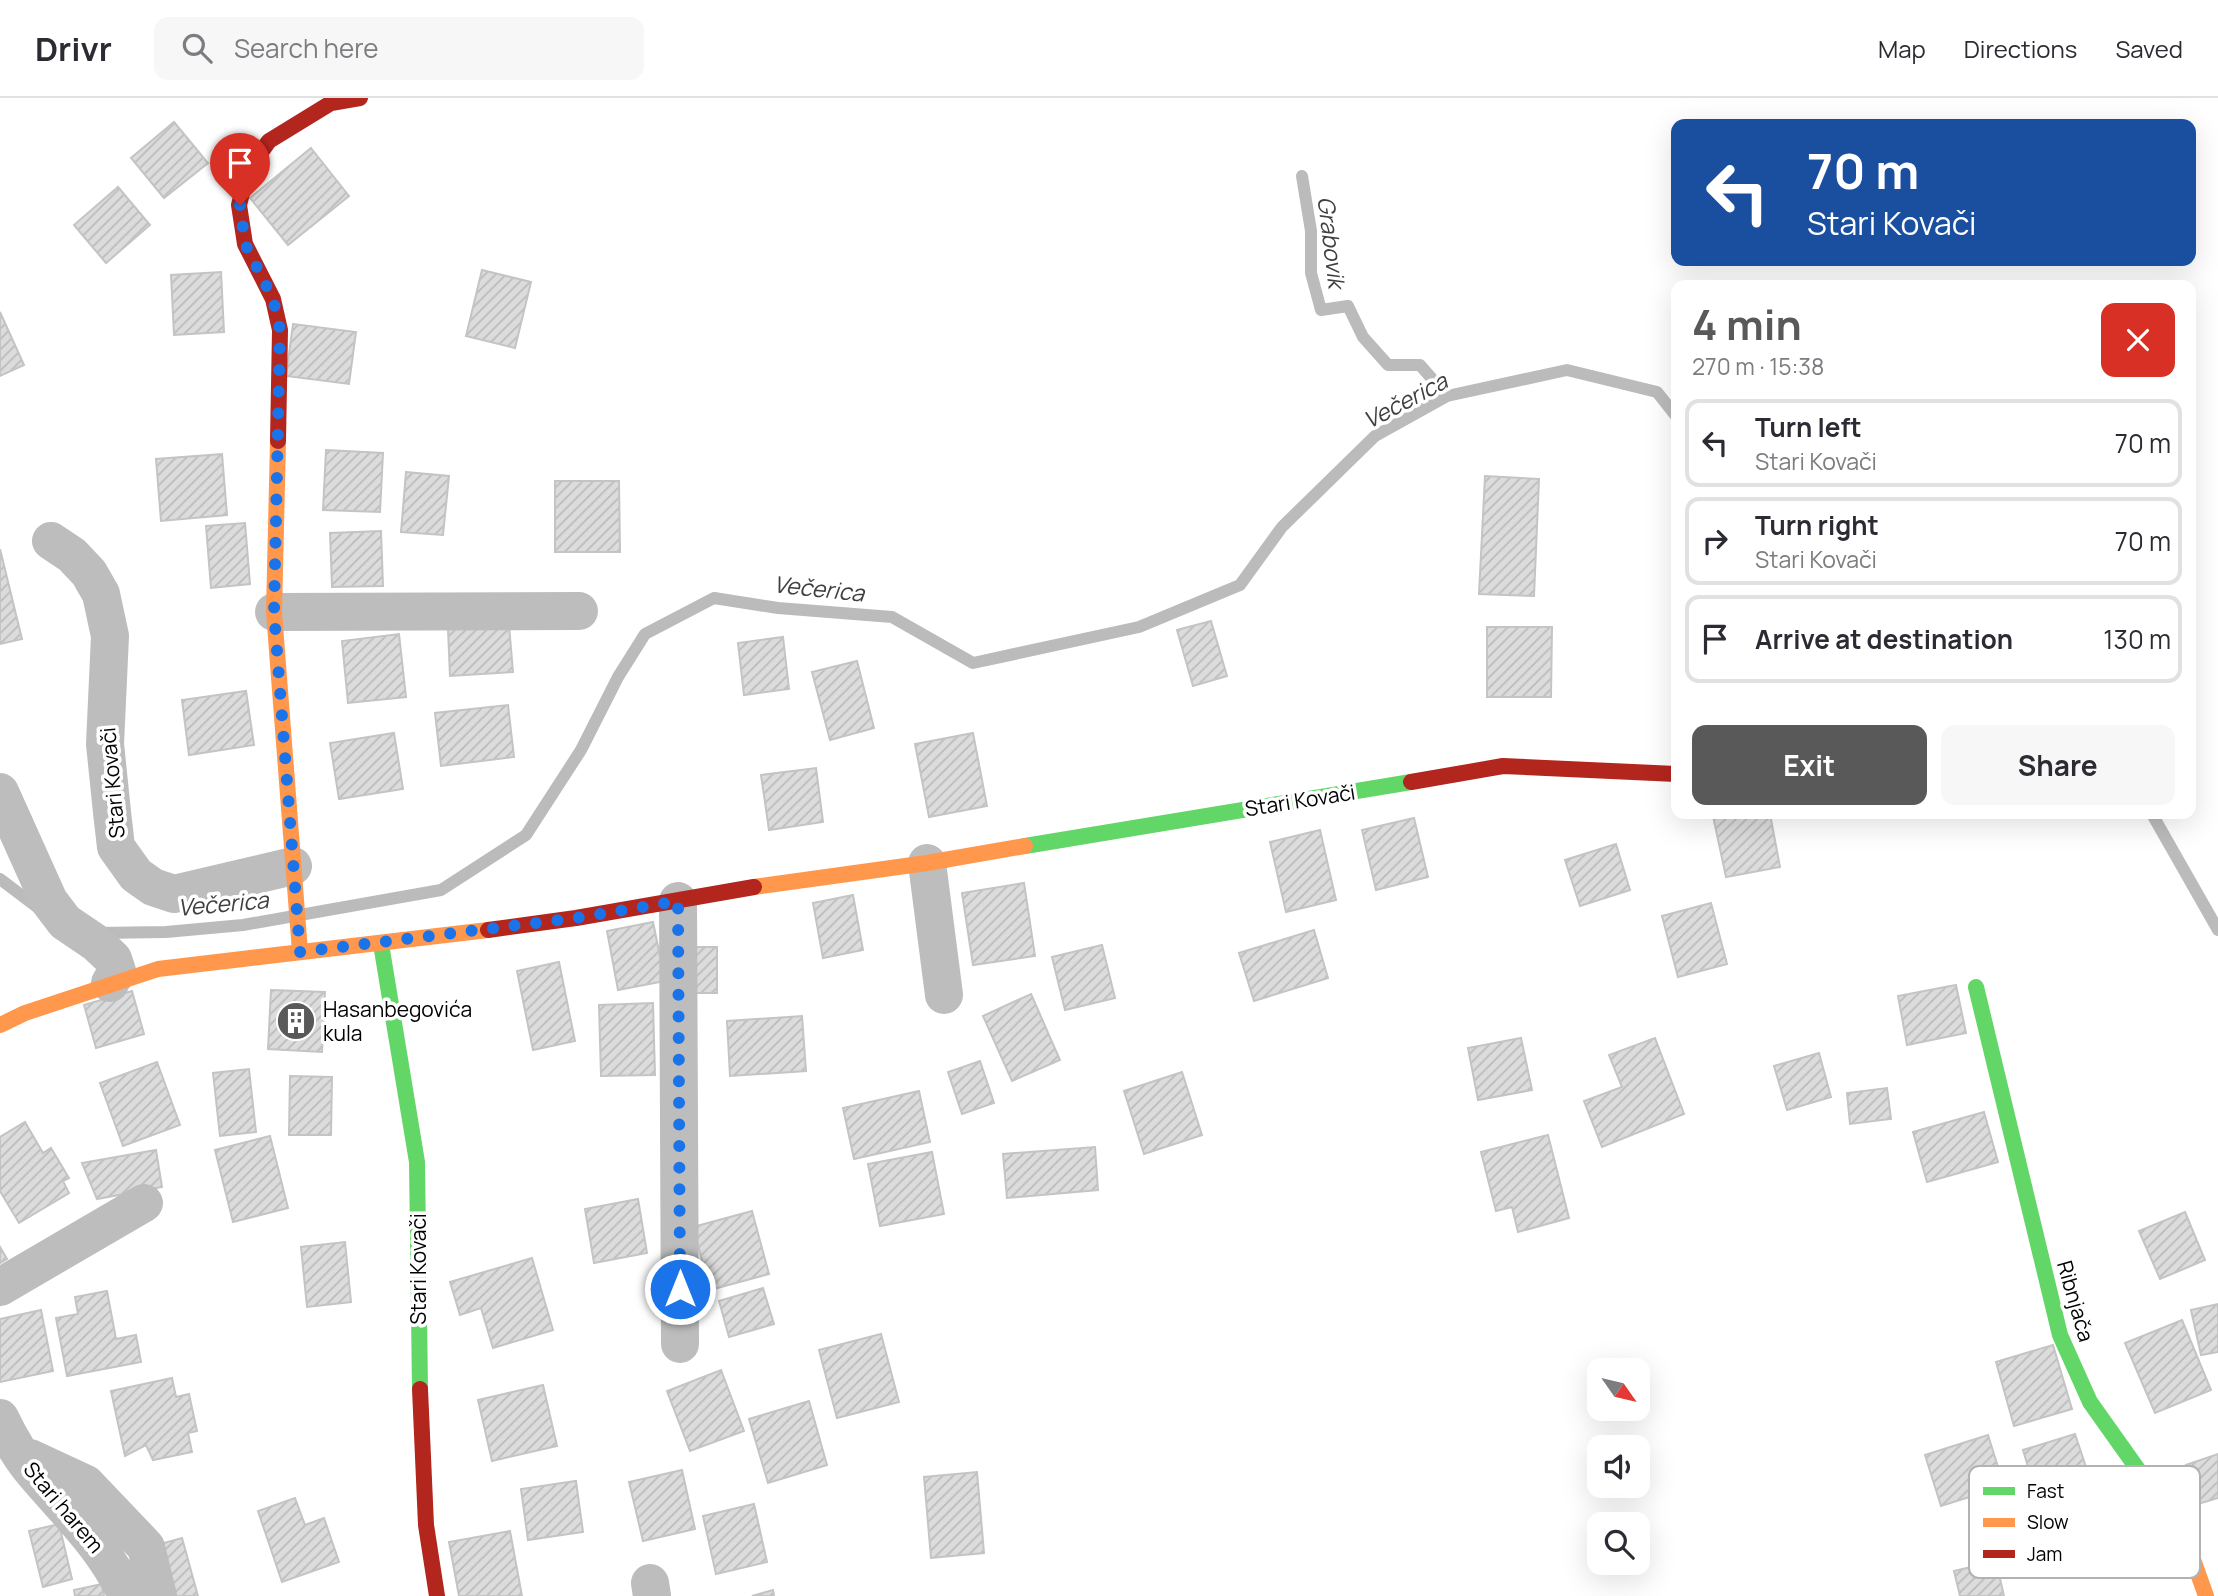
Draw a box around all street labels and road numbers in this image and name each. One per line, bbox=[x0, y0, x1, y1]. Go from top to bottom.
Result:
street label: Stari Kovači bbox=[93, 726, 131, 840]
street label: Stari Kovači bbox=[1243, 777, 1357, 823]
street label: Stari Kovači bbox=[404, 1213, 432, 1325]
street label: Ribnjača bbox=[2051, 1257, 2101, 1345]
street label: Stari harem bbox=[18, 1455, 110, 1559]

